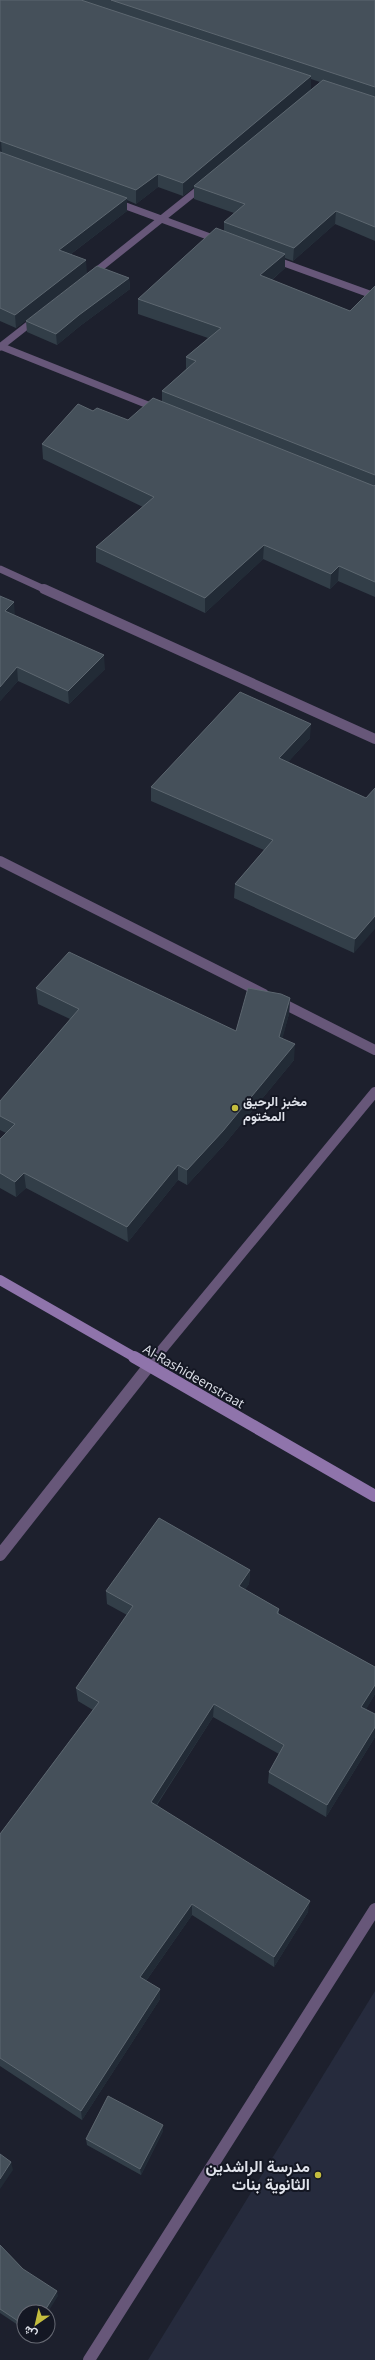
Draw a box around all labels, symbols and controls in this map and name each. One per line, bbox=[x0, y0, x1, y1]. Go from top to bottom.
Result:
place label: مخبز الرحيق المختوم bbox=[243, 1092, 307, 1125]
marker: مخبز الرحيق المختوم bbox=[230, 1103, 240, 1113]
street label: Al-Rashideenstraat bbox=[140, 1340, 248, 1413]
place label: مدرسة الراشدين الثانوية بنات bbox=[205, 2155, 310, 2195]
marker: مدرسة الراشدين الثانوية بنات bbox=[313, 2170, 323, 2180]
north arrow bbox=[16, 2304, 56, 2344]
text: ش bbox=[20, 2323, 40, 2343]

